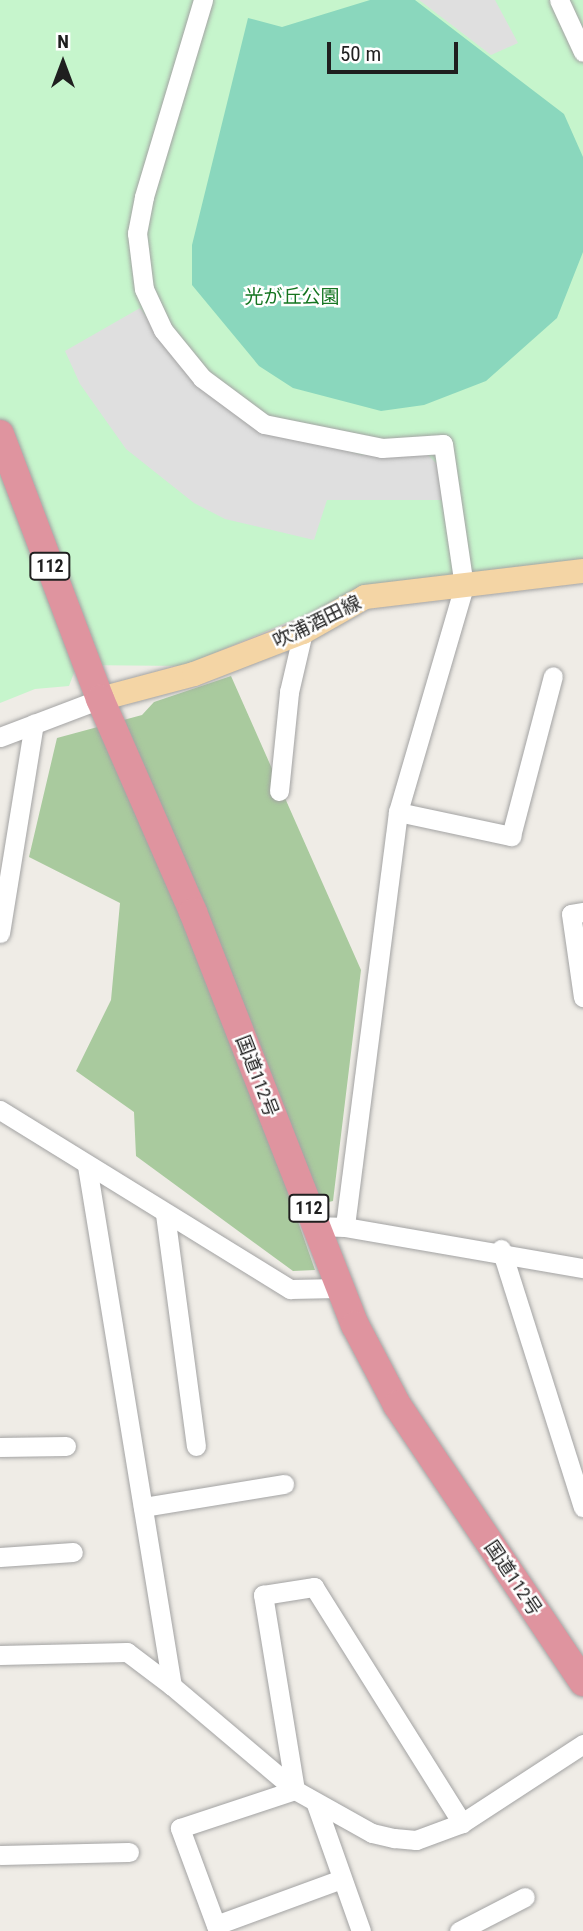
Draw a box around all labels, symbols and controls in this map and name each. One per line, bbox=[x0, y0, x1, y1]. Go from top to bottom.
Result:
north arrow bbox=[28, 28, 98, 98]
scale bar bbox=[331, 28, 462, 72]
text: N bbox=[57, 30, 69, 53]
text: 50 m bbox=[340, 42, 381, 66]
park label: 光が丘公園 bbox=[245, 286, 339, 308]
road number: 112 bbox=[29, 552, 71, 580]
street label: 吹浦酒田線 bbox=[269, 591, 365, 653]
street label: 国道112号 bbox=[231, 1032, 283, 1120]
road number: 112 bbox=[288, 1194, 330, 1223]
street label: 国道112号 bbox=[480, 1536, 546, 1620]

